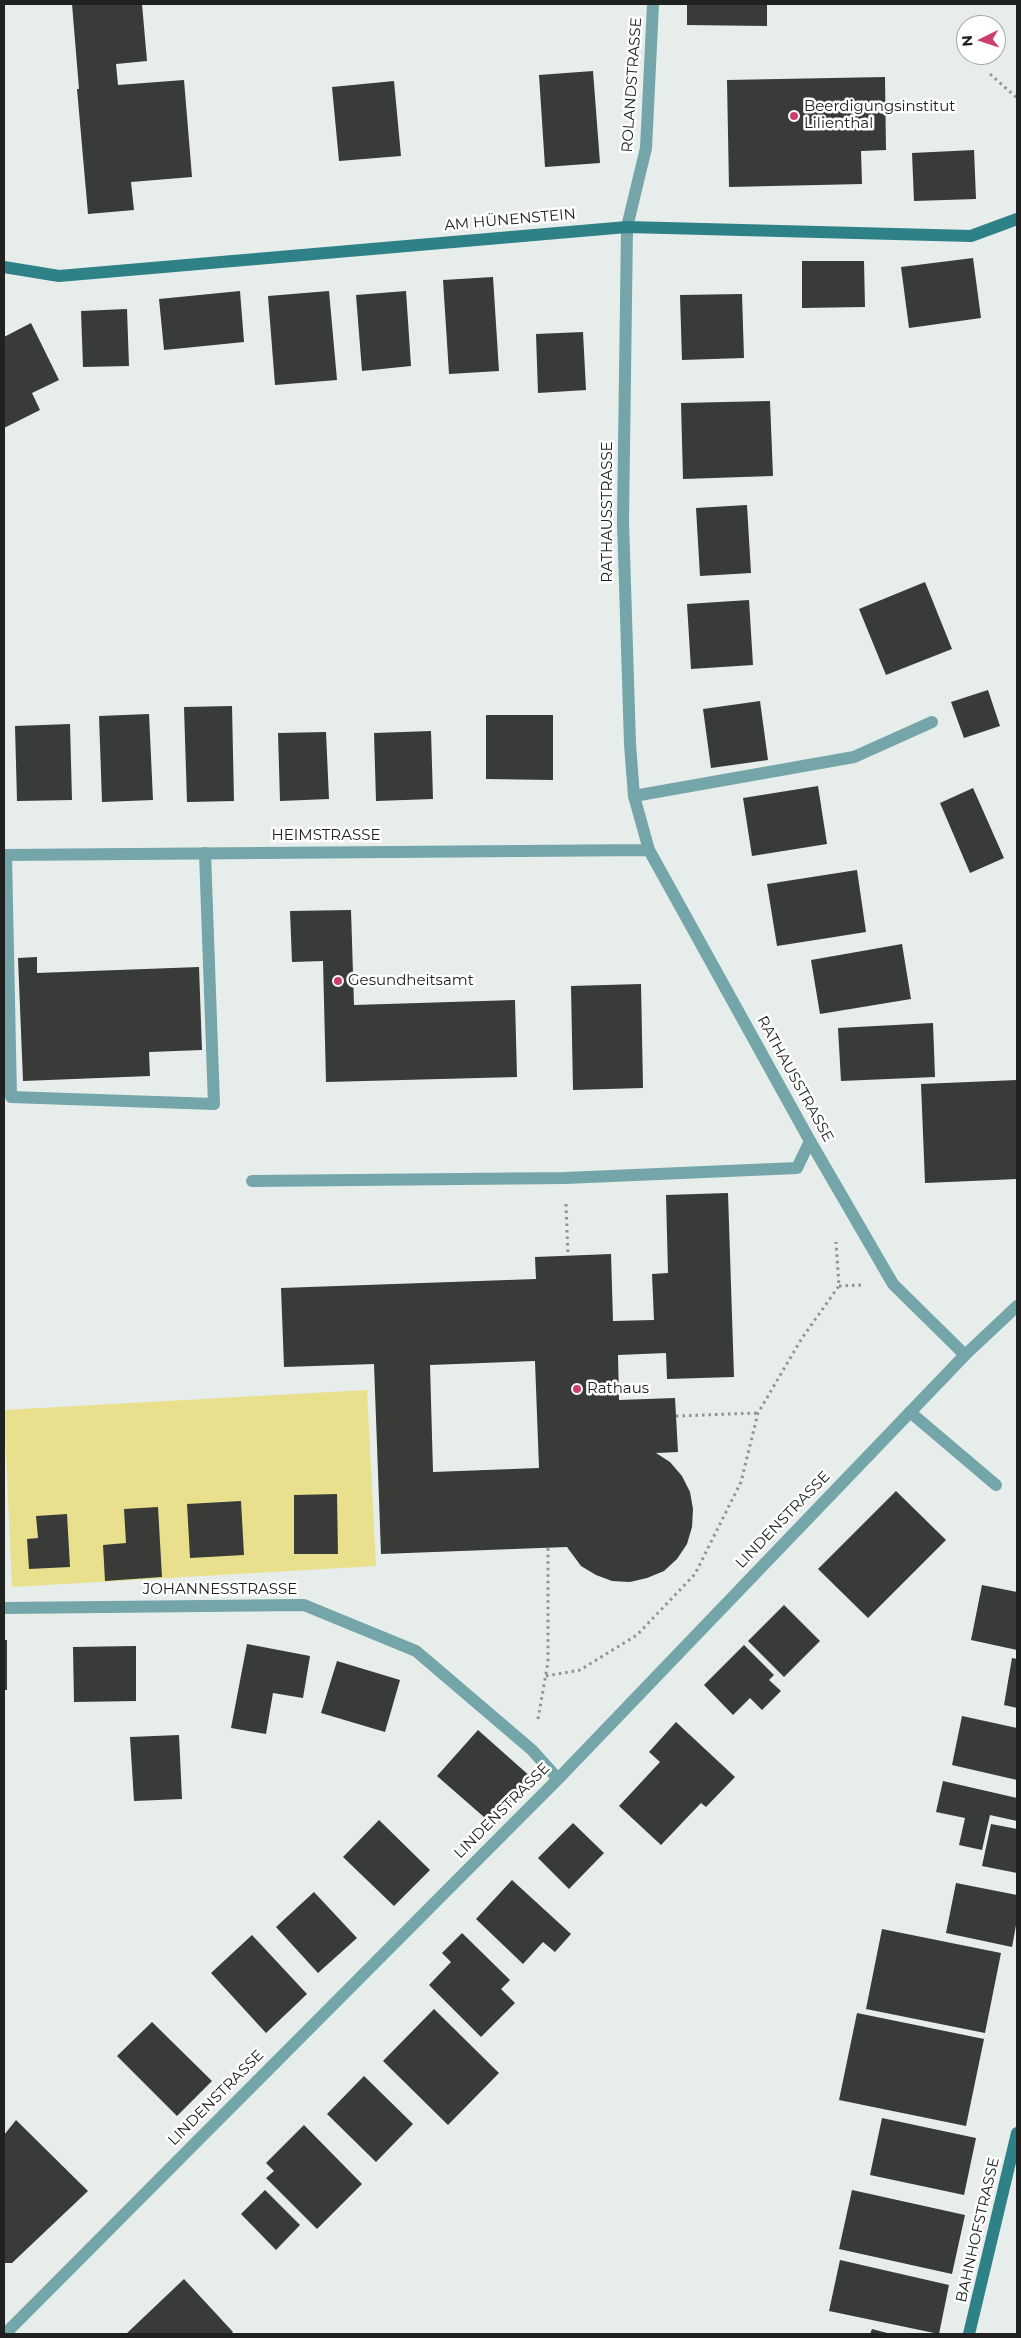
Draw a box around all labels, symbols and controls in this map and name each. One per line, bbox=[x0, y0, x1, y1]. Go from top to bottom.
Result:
north arrow bbox=[956, 15, 1006, 65]
street label: ROLANDSTRASSE bbox=[618, 17, 646, 153]
text: N bbox=[958, 35, 976, 47]
place label: Beerdigungsinstitut Lilienthal bbox=[804, 98, 955, 133]
marker: Beerdigungsinstitut Lilienthal bbox=[788, 110, 800, 122]
street label: AM HÜNENSTEIN bbox=[443, 205, 577, 235]
street label: RATHAUSSTRASSE bbox=[599, 441, 617, 583]
street label: HEIMSTRASSE bbox=[272, 827, 380, 845]
place label: Gesundheitsamt bbox=[348, 972, 474, 990]
marker: Gesundheitsamt bbox=[332, 975, 344, 987]
street label: RATHAUSSTRASSE bbox=[753, 1013, 837, 1145]
place label: Rathaus bbox=[587, 1380, 649, 1398]
marker: Rathaus bbox=[571, 1383, 583, 1395]
street label: LINDENSTRASSE bbox=[732, 1468, 834, 1572]
street label: JOHANNESSTRASSE bbox=[143, 1581, 297, 1599]
street label: LINDENSTRASSE bbox=[450, 1759, 554, 1863]
street label: LINDENSTRASSE bbox=[164, 2046, 268, 2150]
street label: BAHNHOFSTRASSE bbox=[953, 2156, 1003, 2304]

